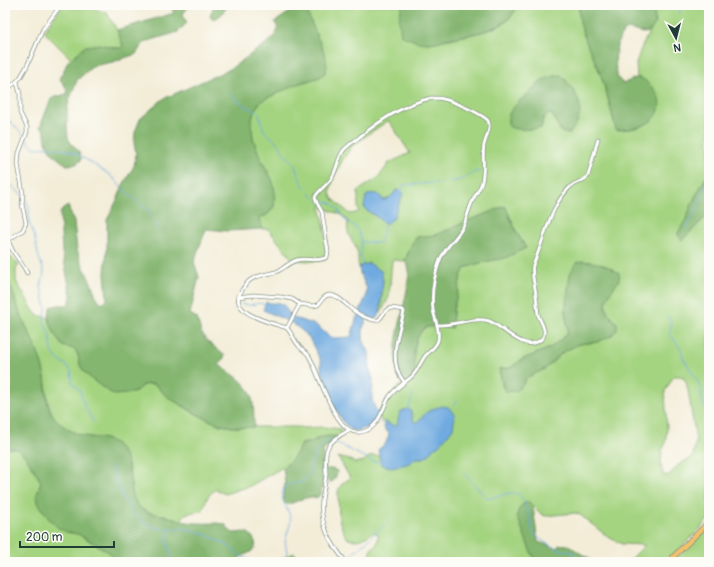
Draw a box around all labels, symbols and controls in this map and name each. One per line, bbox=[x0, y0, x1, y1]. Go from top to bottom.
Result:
north arrow bbox=[656, 18, 696, 58]
text: N bbox=[672, 41, 682, 54]
scale bar bbox=[20, 523, 114, 549]
text: 200 m bbox=[26, 530, 63, 545]

